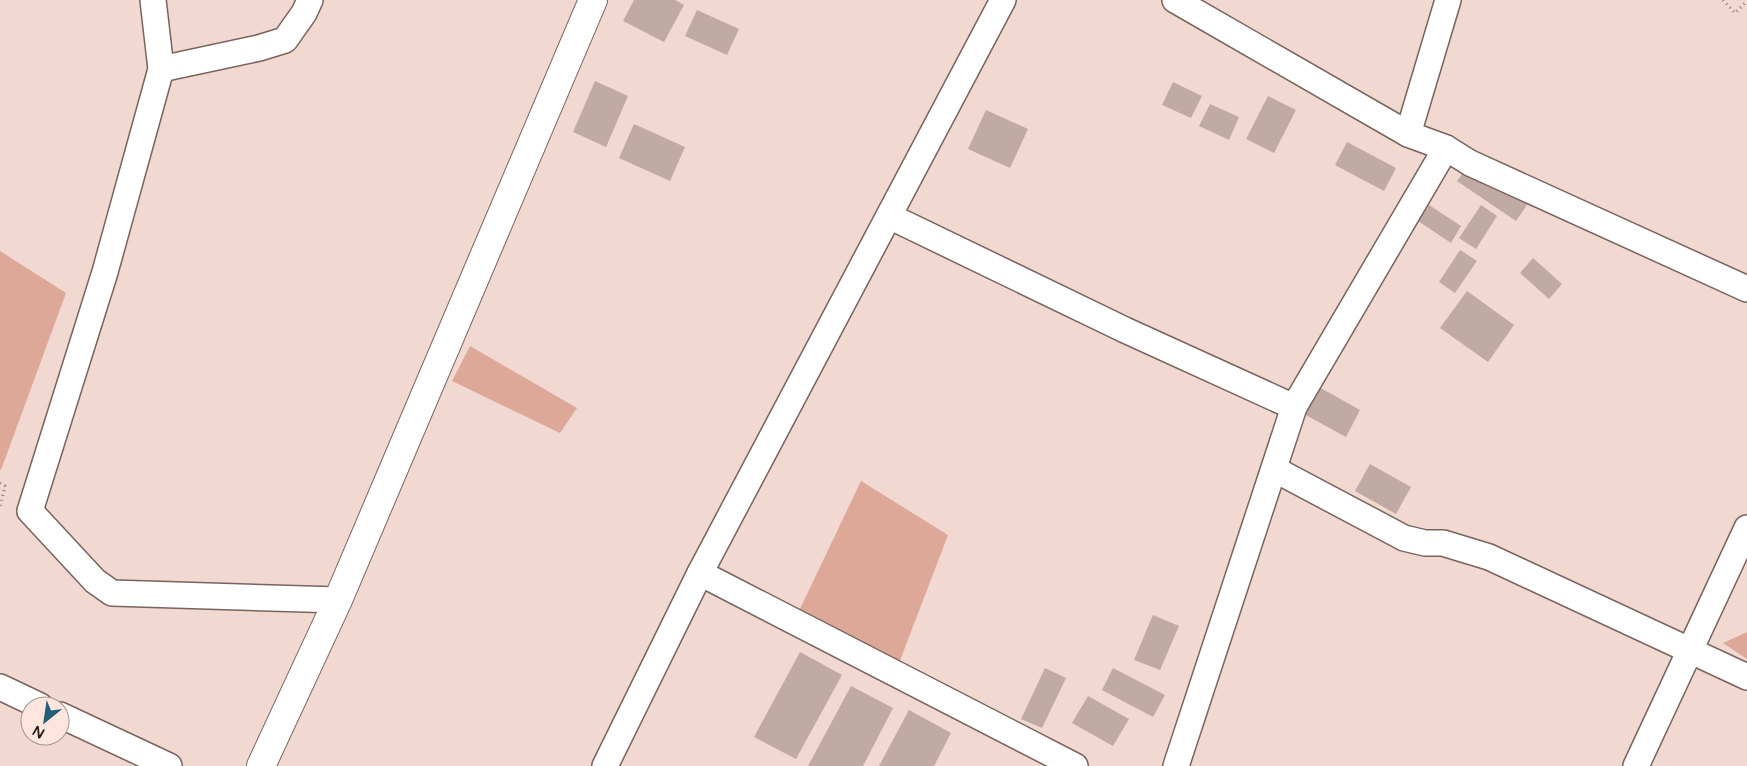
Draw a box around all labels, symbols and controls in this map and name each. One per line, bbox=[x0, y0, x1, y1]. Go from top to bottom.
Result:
north arrow bbox=[20, 696, 70, 746]
text: N bbox=[30, 722, 48, 742]

